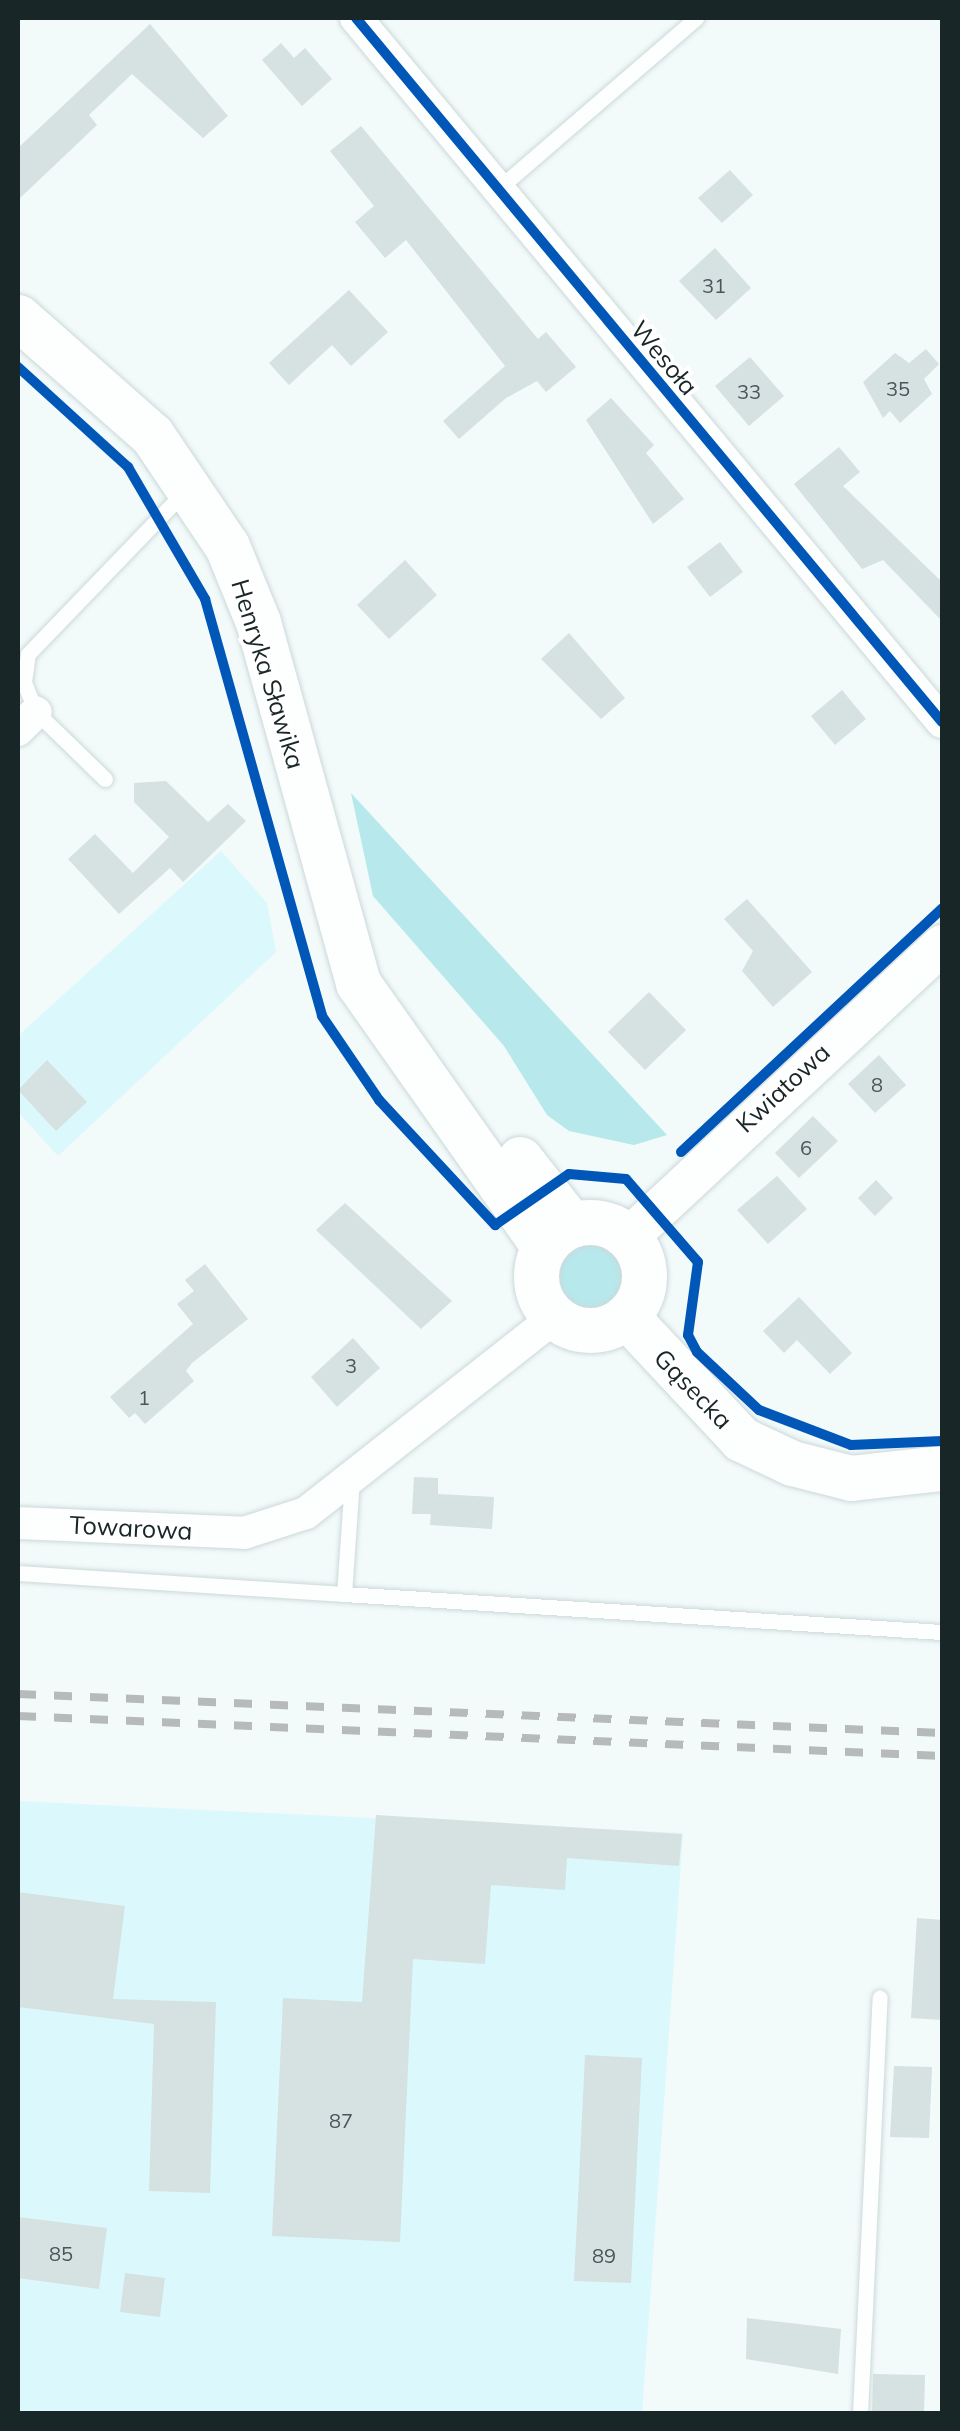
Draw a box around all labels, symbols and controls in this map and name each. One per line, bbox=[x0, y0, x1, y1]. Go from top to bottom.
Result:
house number: 31 bbox=[702, 273, 726, 297]
street label: Wesoła bbox=[624, 315, 704, 401]
house number: 35 bbox=[886, 376, 910, 400]
house number: 33 bbox=[737, 379, 761, 403]
street label: Henryka Sławika bbox=[225, 576, 311, 772]
street label: Kwiatowa bbox=[730, 1037, 836, 1139]
house number: 8 bbox=[871, 1072, 883, 1096]
house number: 6 bbox=[800, 1135, 812, 1159]
street label: Gąsecka bbox=[648, 1343, 738, 1435]
house number: 3 bbox=[345, 1353, 357, 1377]
house number: 1 bbox=[138, 1385, 150, 1409]
street label: Towarowa bbox=[69, 1510, 193, 1546]
house number: 87 bbox=[329, 2108, 353, 2132]
house number: 85 bbox=[49, 2241, 73, 2265]
house number: 89 bbox=[592, 2243, 616, 2267]

